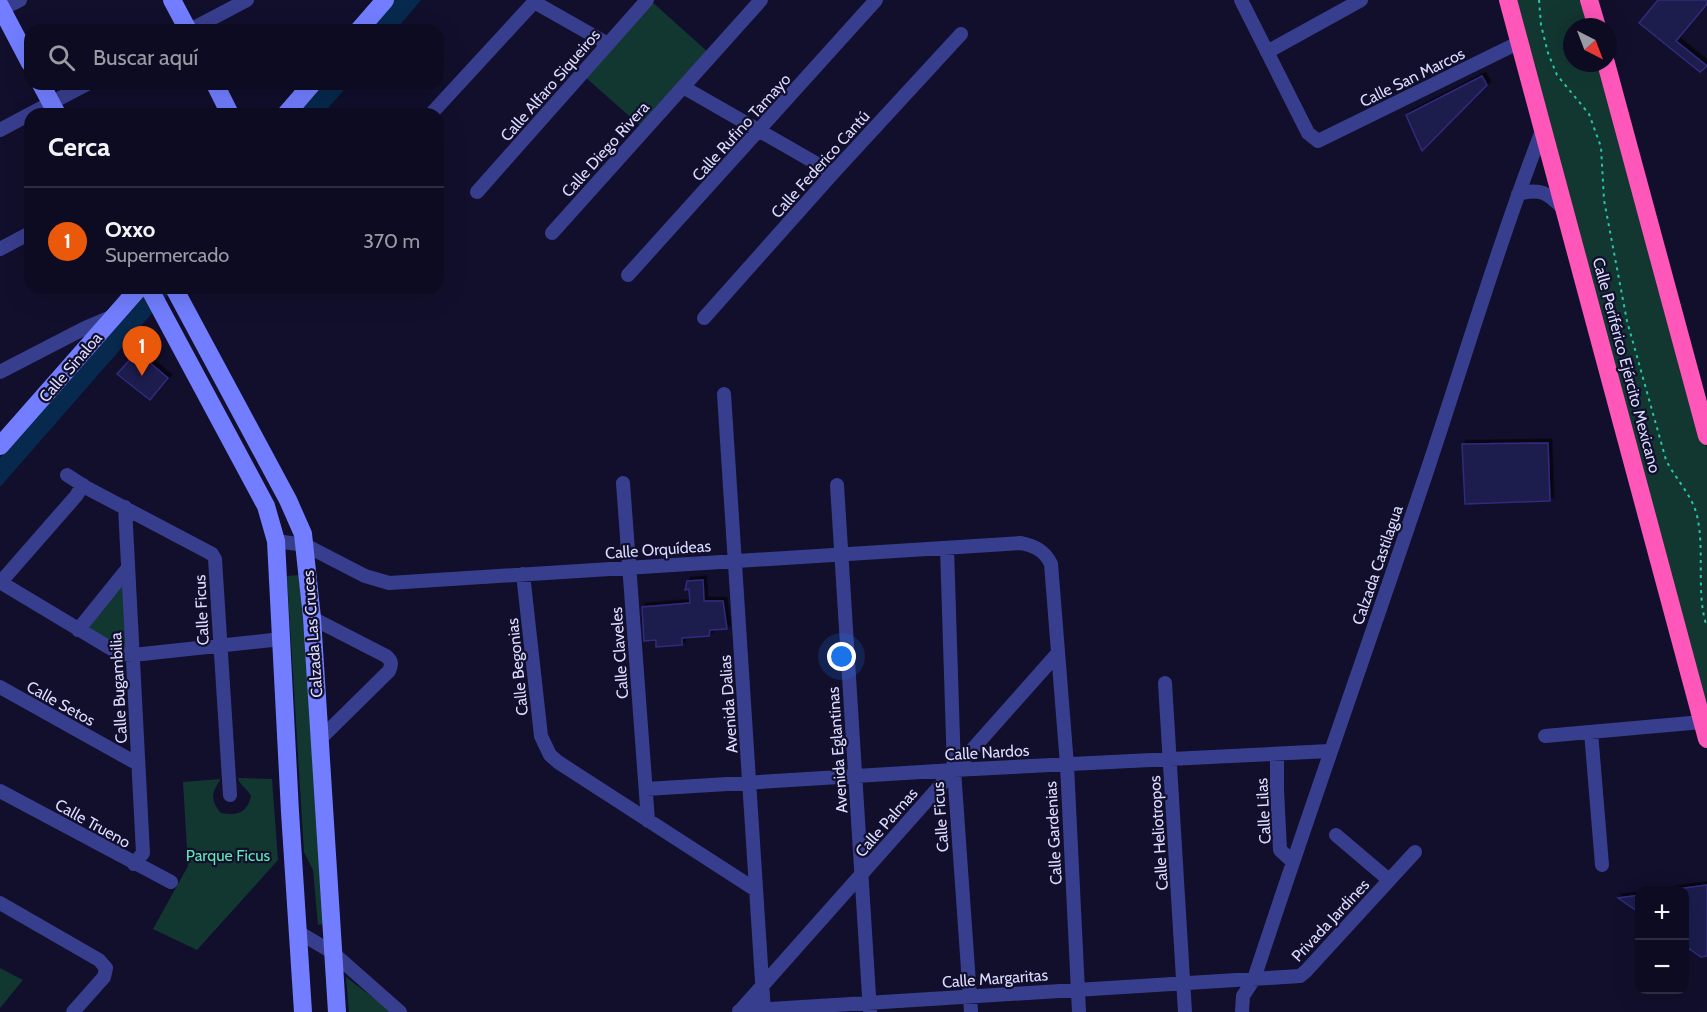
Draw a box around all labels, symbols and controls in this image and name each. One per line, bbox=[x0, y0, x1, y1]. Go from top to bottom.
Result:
north arrow bbox=[1563, 18, 1617, 72]
search box bbox=[24, 24, 444, 90]
street label: Calle Alfaro Siqueiros bbox=[497, 25, 604, 145]
icon: search bbox=[45, 41, 78, 74]
text: Buscar aquí bbox=[93, 44, 198, 71]
street label: Calle San Marcos bbox=[1357, 44, 1468, 111]
street label: Calle Rufino Tamayo bbox=[688, 70, 795, 185]
street label: Calle Diego Rivera bbox=[558, 98, 653, 201]
street label: Calle Federico Cantú bbox=[767, 107, 874, 222]
text: Cerca bbox=[48, 131, 110, 163]
text: Oxxo bbox=[105, 216, 155, 243]
text: 1 bbox=[64, 229, 71, 253]
text: 370 m bbox=[363, 229, 420, 253]
text: Supermercado bbox=[105, 243, 229, 267]
street label: Calle Periférico Ejército Mexicano bbox=[1589, 255, 1665, 475]
pin: 1 bbox=[122, 326, 162, 376]
street label: Calle Sinaloa bbox=[35, 328, 106, 406]
street label: Calzada Castilagua bbox=[1348, 503, 1407, 627]
street label: Calle Orquídeas bbox=[605, 536, 712, 563]
street label: Calzada Las Cruces bbox=[299, 569, 326, 698]
street label: Calle Ficus bbox=[190, 574, 213, 646]
street label: Calle Claveles bbox=[607, 606, 632, 700]
street label: Calle Begonias bbox=[503, 617, 532, 717]
street label: Calle Bugambilia bbox=[106, 632, 131, 744]
your location bbox=[827, 642, 856, 671]
street label: Avenida Dalias bbox=[716, 654, 741, 754]
street label: Calle Setos bbox=[23, 677, 99, 730]
street label: Avenida Eglantinas bbox=[824, 686, 851, 814]
street label: Calle Nardos bbox=[944, 741, 1030, 764]
street label: Calle Heliotropos bbox=[1145, 774, 1172, 891]
street label: Calle Lilas bbox=[1252, 777, 1275, 845]
street label: Calle Gardenias bbox=[1041, 780, 1066, 885]
street label: Calle Ficus bbox=[929, 781, 952, 853]
street label: Calle Palmas bbox=[851, 784, 922, 861]
street label: Calle Trueno bbox=[52, 795, 134, 852]
park label: Parque Ficus bbox=[186, 846, 271, 865]
street label: Privada Jardines bbox=[1287, 875, 1374, 965]
map controls bbox=[1635, 886, 1689, 994]
button: + bbox=[1635, 886, 1689, 940]
button: − bbox=[1635, 940, 1689, 994]
street label: Calle Margaritas bbox=[941, 965, 1049, 992]

